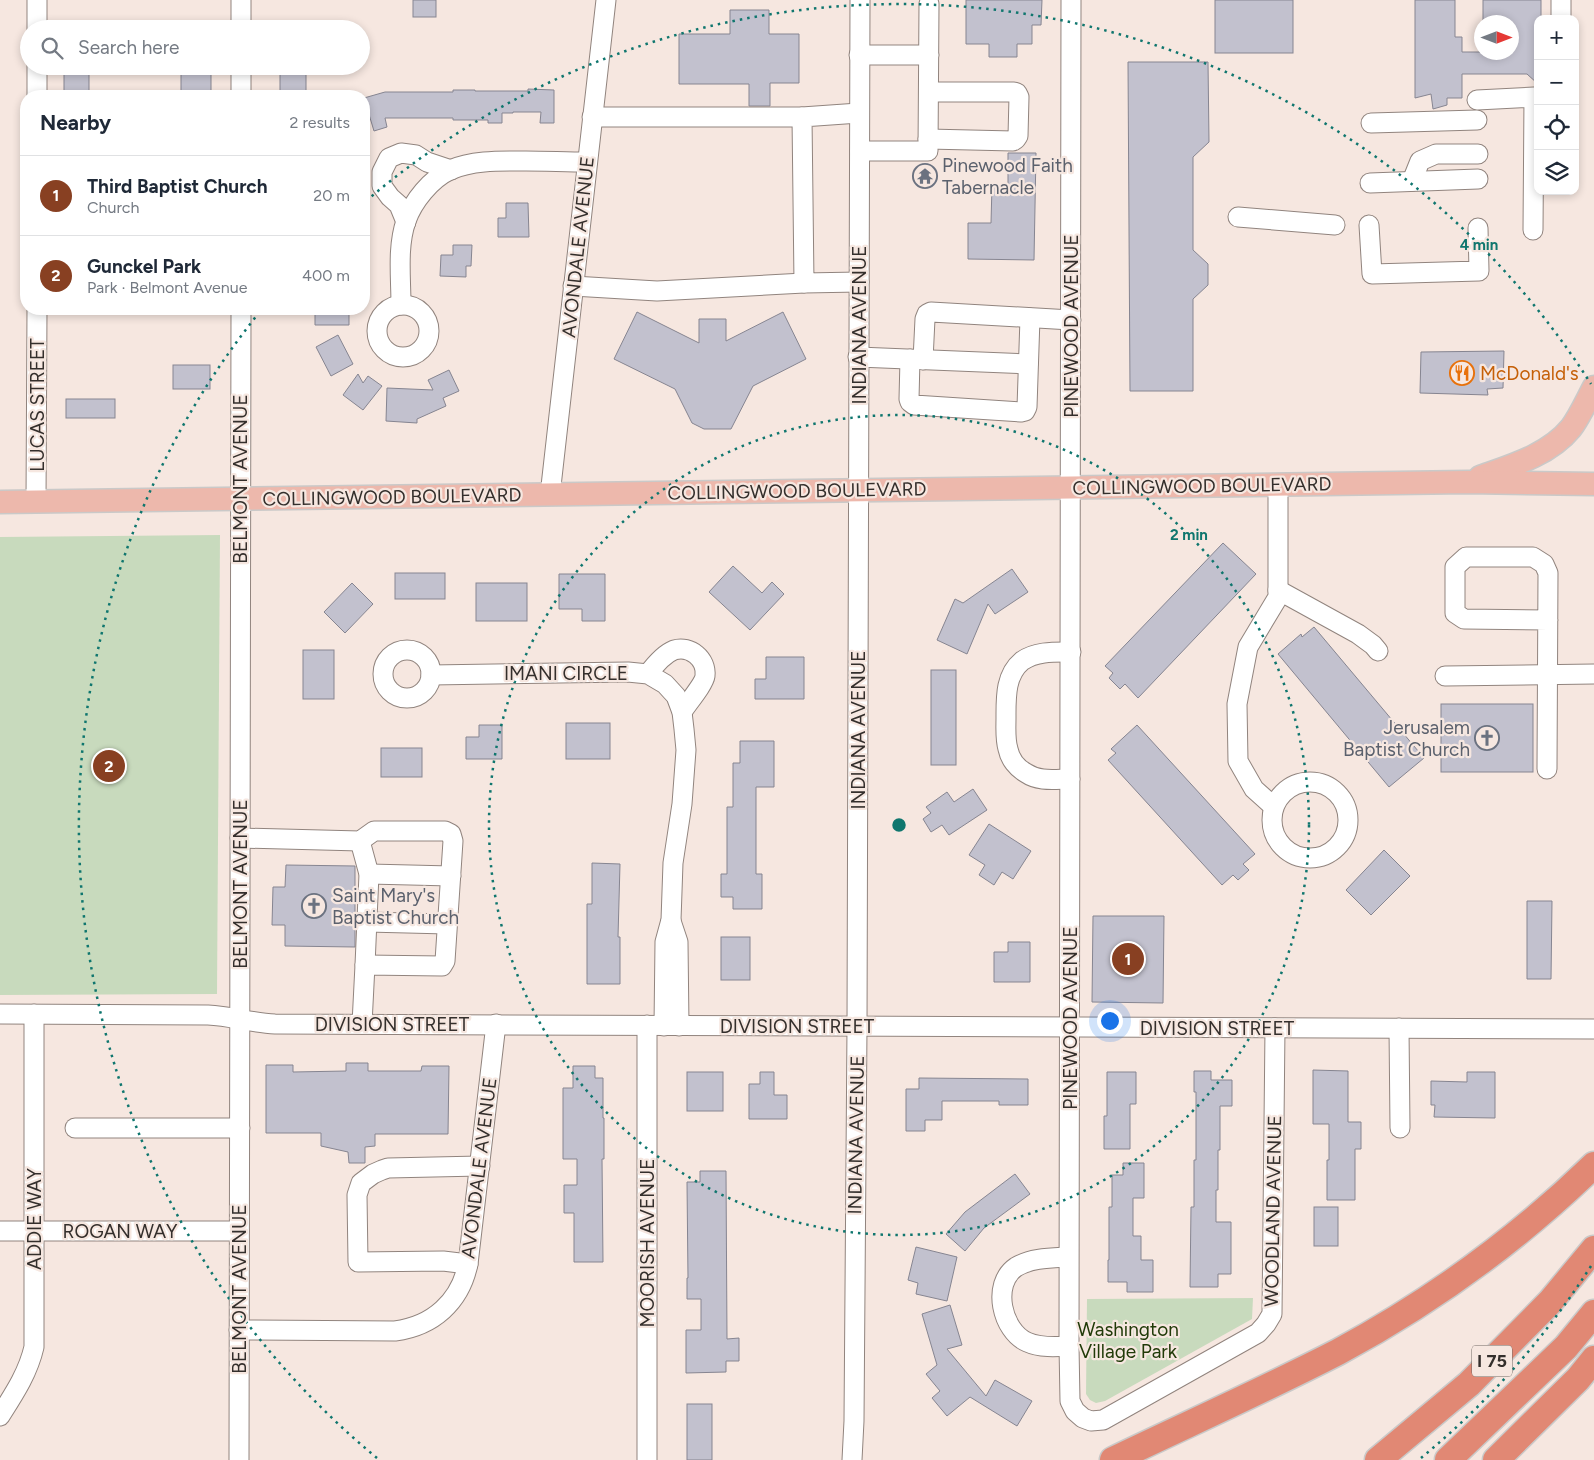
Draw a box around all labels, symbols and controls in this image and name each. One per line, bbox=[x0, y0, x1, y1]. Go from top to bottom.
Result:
north arrow bbox=[1474, 15, 1519, 60]
map controls bbox=[1534, 15, 1579, 195]
button: + bbox=[1534, 15, 1579, 60]
search box bbox=[20, 20, 370, 75]
icon: search bbox=[38, 34, 66, 62]
text: Search here bbox=[78, 36, 180, 59]
button: − bbox=[1534, 60, 1579, 105]
button: locate bbox=[1534, 105, 1579, 150]
text: Nearby bbox=[40, 110, 111, 135]
text: 2 results bbox=[290, 113, 350, 132]
button: layers bbox=[1534, 150, 1579, 195]
place label: Pinewood Faith Tabernacle bbox=[942, 154, 1073, 199]
street label: AVONDALE AVENUE bbox=[557, 155, 599, 339]
temple icon: Pinewood Faith Tabernacle bbox=[912, 163, 938, 189]
text: Third Baptist Church bbox=[87, 175, 268, 198]
text: 1 bbox=[53, 186, 59, 205]
text: 20 m bbox=[313, 186, 350, 205]
text: Church bbox=[87, 198, 139, 217]
street label: PINEWOOD AVENUE bbox=[1060, 234, 1083, 418]
text: 4 min bbox=[1460, 236, 1498, 254]
street label: INDIANA AVENUE bbox=[848, 245, 871, 405]
text: Gunckel Park bbox=[87, 255, 201, 278]
text: 2 bbox=[51, 266, 61, 285]
text: 400 m bbox=[302, 266, 350, 285]
text: Park · Belmont Avenue bbox=[87, 278, 247, 297]
street label: LUCAS STREET bbox=[26, 338, 49, 472]
restaurant icon: McDonald's bbox=[1449, 360, 1475, 386]
place label: McDonald's bbox=[1480, 362, 1579, 385]
street label: BELMONT AVENUE bbox=[229, 394, 252, 564]
street label: COLLINGWOOD BOULEVARD bbox=[1072, 472, 1332, 500]
street label: COLLINGWOOD BOULEVARD bbox=[667, 477, 927, 505]
street label: COLLINGWOOD BOULEVARD bbox=[262, 483, 522, 511]
text: 2 min bbox=[1170, 526, 1208, 544]
street label: INDIANA AVENUE bbox=[847, 650, 870, 810]
street label: IMANI CIRCLE bbox=[504, 662, 628, 685]
place label: Jerusalem Baptist Church bbox=[1343, 716, 1470, 761]
church icon: Jerusalem Baptist Church bbox=[1474, 725, 1500, 751]
pin: 2 bbox=[93, 747, 125, 785]
street label: BELMONT AVENUE bbox=[229, 799, 252, 969]
centre of rings bbox=[890, 816, 908, 834]
place label: Saint Mary's Baptist Church bbox=[332, 884, 459, 929]
church icon: Saint Mary's Baptist Church bbox=[301, 893, 327, 919]
street label: PINEWOOD AVENUE bbox=[1059, 926, 1082, 1110]
pin: 1 bbox=[1112, 940, 1144, 978]
your location bbox=[1097, 1008, 1123, 1034]
street label: DIVISION STREET bbox=[315, 1013, 470, 1036]
street label: DIVISION STREET bbox=[720, 1015, 875, 1038]
street label: DIVISION STREET bbox=[1140, 1017, 1295, 1040]
street label: INDIANA AVENUE bbox=[843, 1055, 869, 1215]
street label: AVONDALE AVENUE bbox=[456, 1076, 502, 1260]
street label: WOODLAND AVENUE bbox=[1260, 1115, 1286, 1307]
street label: MOORISH AVENUE bbox=[636, 1158, 659, 1328]
street label: ADDIE WAY bbox=[23, 1168, 46, 1270]
street label: BELMONT AVENUE bbox=[228, 1204, 251, 1374]
street label: ROGAN WAY bbox=[63, 1220, 178, 1243]
park label: Washington Village Park bbox=[1077, 1318, 1179, 1363]
road number: I 75 bbox=[1472, 1345, 1512, 1376]

